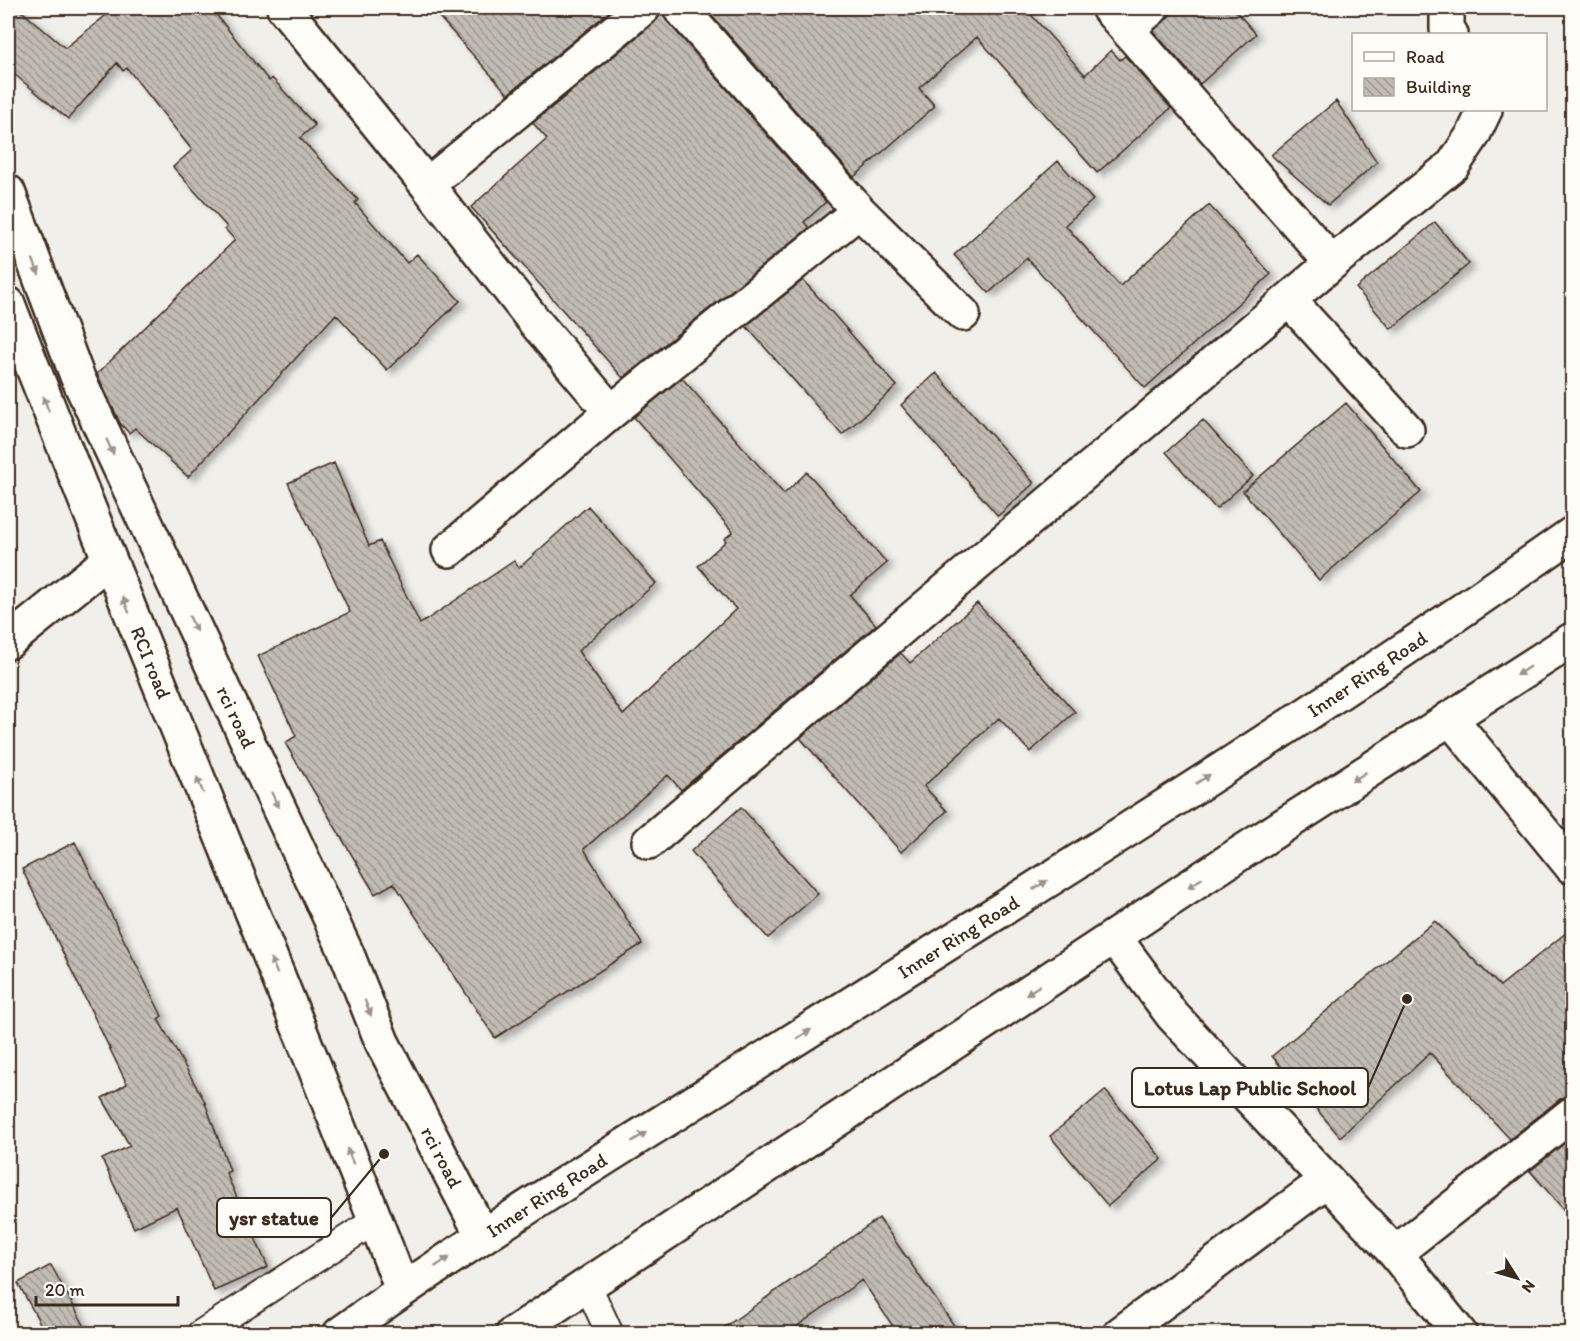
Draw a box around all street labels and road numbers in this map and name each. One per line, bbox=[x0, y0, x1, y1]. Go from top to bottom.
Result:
street label: RCI road bbox=[126, 623, 176, 702]
street label: Inner Ring Road bbox=[1303, 626, 1432, 722]
street label: rci road bbox=[211, 682, 261, 752]
street label: Inner Ring Road bbox=[893, 890, 1023, 984]
street label: rci road bbox=[416, 1122, 468, 1192]
street label: Inner Ring Road bbox=[482, 1148, 612, 1243]

